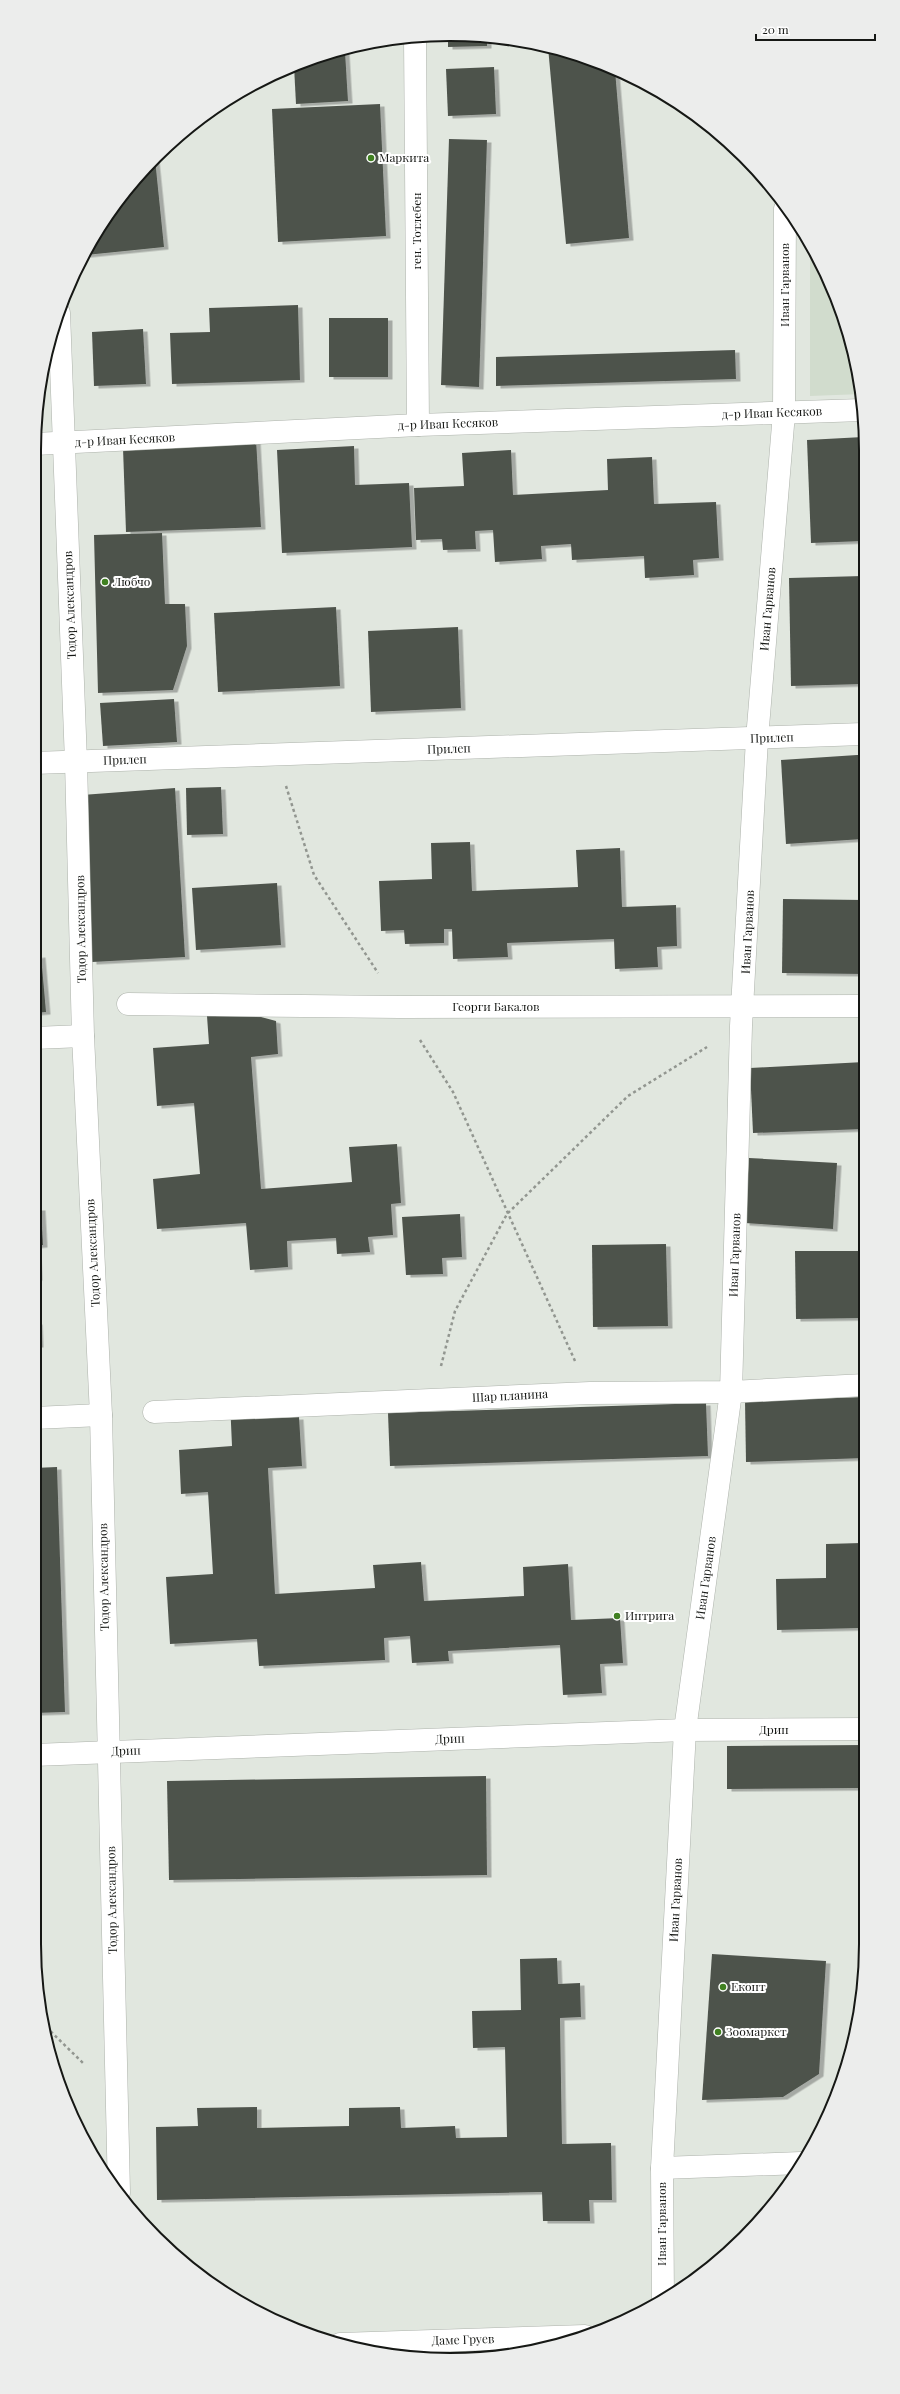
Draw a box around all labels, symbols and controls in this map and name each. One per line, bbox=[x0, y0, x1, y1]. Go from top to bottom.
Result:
scale bar bbox=[756, 16, 875, 42]
text: 20 m bbox=[762, 21, 789, 37]
place label: Маркита bbox=[379, 149, 429, 165]
marker: Маркита bbox=[366, 153, 376, 163]
street label: ген. Тотлебен bbox=[408, 192, 424, 270]
street label: Иван Гарванов bbox=[776, 242, 792, 327]
street label: д-р Иван Кесяков bbox=[722, 402, 823, 422]
street label: д-р Иван Кесяков bbox=[398, 413, 499, 433]
street label: д-р Иван Кесяков bbox=[74, 428, 176, 450]
street label: Тодор Александров bbox=[59, 550, 79, 659]
street label: Иван Гарванов bbox=[755, 566, 779, 652]
place label: Любчо bbox=[112, 573, 151, 589]
marker: Любчо bbox=[100, 577, 110, 587]
street label: Прилеп bbox=[750, 728, 794, 746]
street label: Прилеп bbox=[427, 739, 471, 757]
street label: Прилеп bbox=[103, 750, 147, 768]
street label: Тодор Александров bbox=[71, 874, 89, 983]
street label: Иван Гарванов bbox=[737, 889, 757, 974]
street label: Георги Бакалов bbox=[452, 998, 540, 1014]
street label: Тодор Александров bbox=[81, 1198, 103, 1308]
street label: Иван Гарванов bbox=[725, 1212, 743, 1297]
street label: Шар планина bbox=[471, 1385, 548, 1405]
street label: Тодор Александров bbox=[94, 1522, 112, 1631]
street label: Иван Гарванов bbox=[691, 1535, 719, 1621]
place label: Интрига bbox=[625, 1607, 674, 1623]
marker: Интрига bbox=[612, 1611, 622, 1621]
street label: Дрин bbox=[759, 1721, 789, 1737]
street label: Дрин bbox=[435, 1729, 465, 1747]
street label: Дрин bbox=[111, 1741, 141, 1759]
street label: Тодор Александров bbox=[102, 1845, 120, 1954]
street label: Иван Гарванов bbox=[665, 1857, 685, 1942]
place label: Еконт bbox=[731, 1978, 766, 1994]
marker: Еконт bbox=[718, 1982, 728, 1992]
place label: Зоомаркет bbox=[726, 2023, 787, 2039]
marker: Зоомаркет bbox=[713, 2027, 723, 2037]
street label: Иван Гарванов bbox=[653, 2181, 669, 2266]
street label: Даме Груев bbox=[431, 2330, 495, 2348]

